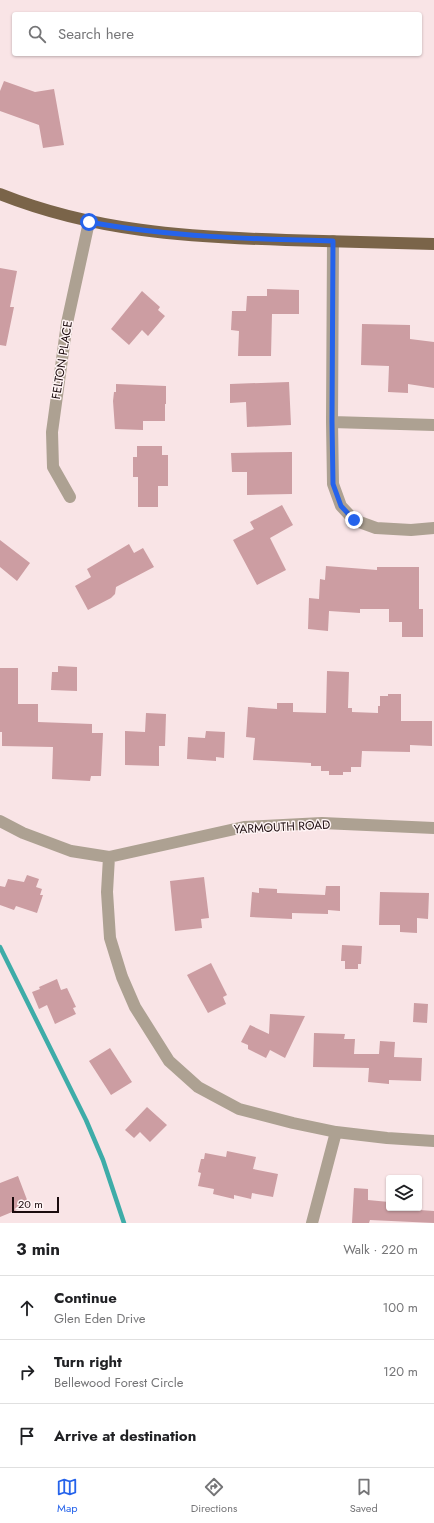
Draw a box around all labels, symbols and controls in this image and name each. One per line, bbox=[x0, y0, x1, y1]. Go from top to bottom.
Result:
search box bbox=[12, 12, 422, 56]
icon: search bbox=[26, 23, 48, 45]
text: Search here bbox=[58, 23, 134, 45]
route start bbox=[80, 213, 98, 231]
street label: FELTON PLACE bbox=[47, 319, 77, 401]
route end bbox=[345, 511, 363, 529]
street label: YARMOUTH ROAD bbox=[233, 815, 331, 839]
map controls bbox=[386, 1175, 422, 1211]
button: layers bbox=[386, 1175, 422, 1211]
scale bar bbox=[12, 1195, 59, 1214]
text: 20 m bbox=[18, 1196, 43, 1212]
text: 3 min bbox=[16, 1237, 60, 1261]
text: Walk · 220 m bbox=[343, 1240, 418, 1259]
text: Continue bbox=[54, 1287, 117, 1309]
icon: ahead bbox=[16, 1297, 38, 1319]
text: 100 m bbox=[383, 1298, 418, 1317]
text: Glen Eden Drive bbox=[54, 1309, 145, 1328]
text: Turn right bbox=[54, 1351, 122, 1373]
icon: right bbox=[16, 1361, 38, 1383]
text: 120 m bbox=[383, 1362, 418, 1381]
text: Bellewood Forest Circle bbox=[54, 1373, 183, 1392]
icon: arrive bbox=[16, 1425, 38, 1447]
text: Arrive at destination bbox=[54, 1425, 196, 1447]
tab: Map bbox=[56, 1476, 78, 1516]
tab: Directions bbox=[191, 1476, 237, 1516]
tab: Saved bbox=[350, 1476, 378, 1516]

